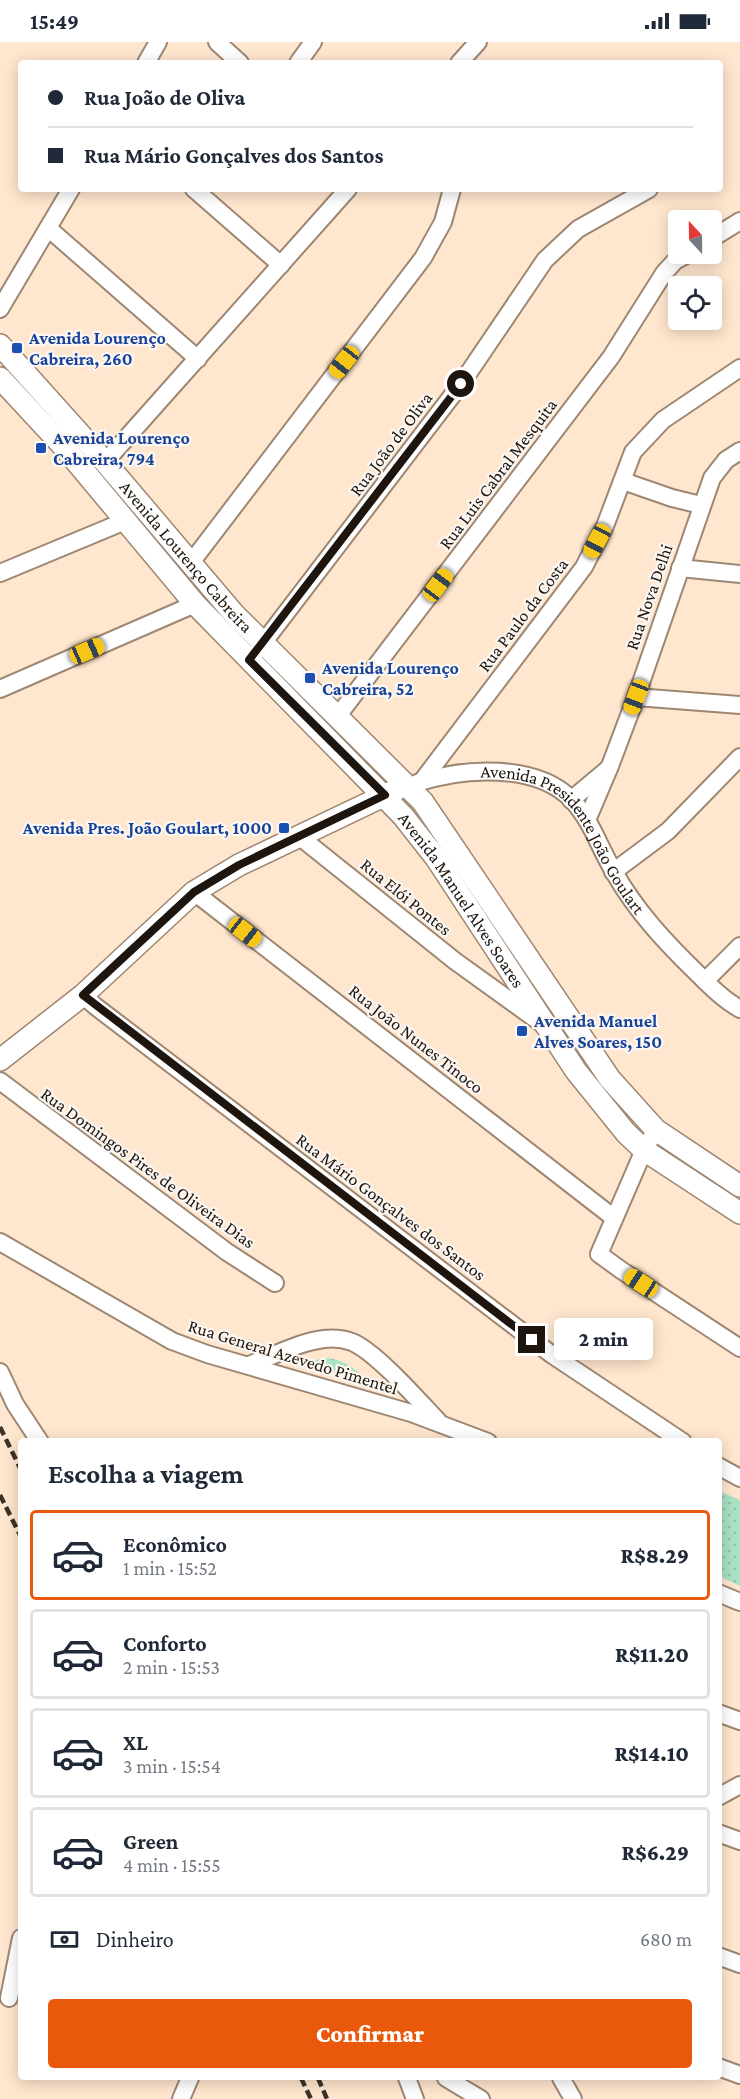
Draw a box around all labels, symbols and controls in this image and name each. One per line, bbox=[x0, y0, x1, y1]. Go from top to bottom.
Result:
text: 15:49 bbox=[30, 9, 79, 34]
text: Rua João de Oliva bbox=[84, 85, 245, 110]
text: Rua Mário Gonçalves dos Santos bbox=[84, 143, 383, 168]
north arrow bbox=[668, 210, 722, 264]
map controls bbox=[668, 210, 722, 330]
button: locate bbox=[668, 276, 722, 330]
place label: Avenida Lourenço Cabreira, 260 bbox=[28, 328, 166, 369]
marker: Avenida Lourenço Cabreira, 260 bbox=[10, 341, 24, 355]
car bbox=[326, 342, 362, 382]
route start bbox=[447, 370, 474, 397]
street label: Rua João de Oliva bbox=[345, 388, 437, 500]
street label: Rua Luis Cabral Mesquita bbox=[435, 395, 561, 553]
place label: Avenida Lourenço Cabreira, 794 bbox=[52, 428, 190, 469]
marker: Avenida Lourenço Cabreira, 794 bbox=[34, 441, 48, 455]
street label: Avenida Lourenço Cabreira bbox=[116, 477, 257, 637]
car bbox=[581, 521, 613, 561]
street label: Rua Nova Delhi bbox=[622, 541, 677, 653]
street label: Rua Paulo da Costa bbox=[474, 554, 572, 676]
car bbox=[420, 565, 456, 605]
car bbox=[67, 635, 107, 667]
place label: Avenida Lourenço Cabreira, 52 bbox=[321, 658, 459, 699]
marker: Avenida Lourenço Cabreira, 52 bbox=[303, 671, 317, 685]
car bbox=[621, 677, 651, 717]
street label: Avenida Presidente João Goulart bbox=[480, 761, 650, 919]
street label: Avenida Manuel Alves Soares bbox=[394, 808, 528, 991]
place label: Avenida Pres. João Goulart, 1000 bbox=[22, 818, 272, 838]
marker: Avenida Pres. João Goulart, 1000 bbox=[277, 821, 291, 835]
street label: Rua Elói Pontes bbox=[357, 854, 455, 940]
car bbox=[225, 914, 265, 950]
street label: Rua João Nunes Tinoco bbox=[345, 980, 487, 1098]
place label: Avenida Manuel Alves Soares, 150 bbox=[533, 1011, 662, 1052]
marker: Avenida Manuel Alves Soares, 150 bbox=[515, 1024, 529, 1038]
street label: Rua Domingos Pires de Oliveira Dias bbox=[37, 1084, 259, 1252]
street label: Rua Mário Gonçalves dos Santos bbox=[292, 1129, 490, 1285]
car bbox=[621, 1266, 661, 1300]
street label: Rua General Azevedo Pimentel bbox=[186, 1316, 401, 1399]
callout: 2 min bbox=[553, 1319, 652, 1361]
route end bbox=[518, 1326, 545, 1353]
text: 2 min bbox=[579, 1328, 628, 1350]
text: Escolha a viagem bbox=[48, 1459, 244, 1489]
icon: car bbox=[51, 1528, 105, 1582]
text: Econômico bbox=[123, 1532, 227, 1557]
text: R$8.29 bbox=[621, 1543, 689, 1568]
text: 1 min · 15:52 bbox=[123, 1557, 217, 1579]
icon: car bbox=[51, 1627, 105, 1681]
text: Conforto bbox=[123, 1631, 207, 1656]
text: R$11.20 bbox=[615, 1642, 689, 1667]
text: 2 min · 15:53 bbox=[123, 1656, 220, 1678]
icon: car bbox=[51, 1726, 105, 1780]
text: XL bbox=[123, 1730, 148, 1755]
text: R$14.10 bbox=[614, 1741, 689, 1766]
text: 3 min · 15:54 bbox=[123, 1755, 221, 1777]
icon: car bbox=[51, 1825, 105, 1879]
text: Green bbox=[123, 1829, 179, 1854]
text: R$6.29 bbox=[622, 1840, 689, 1865]
text: 4 min · 15:55 bbox=[123, 1854, 221, 1876]
icon: cash bbox=[48, 1923, 81, 1956]
text: Dinheiro bbox=[96, 1927, 174, 1952]
text: 680 m bbox=[640, 1928, 692, 1950]
button: Confirmar bbox=[48, 1999, 692, 2068]

